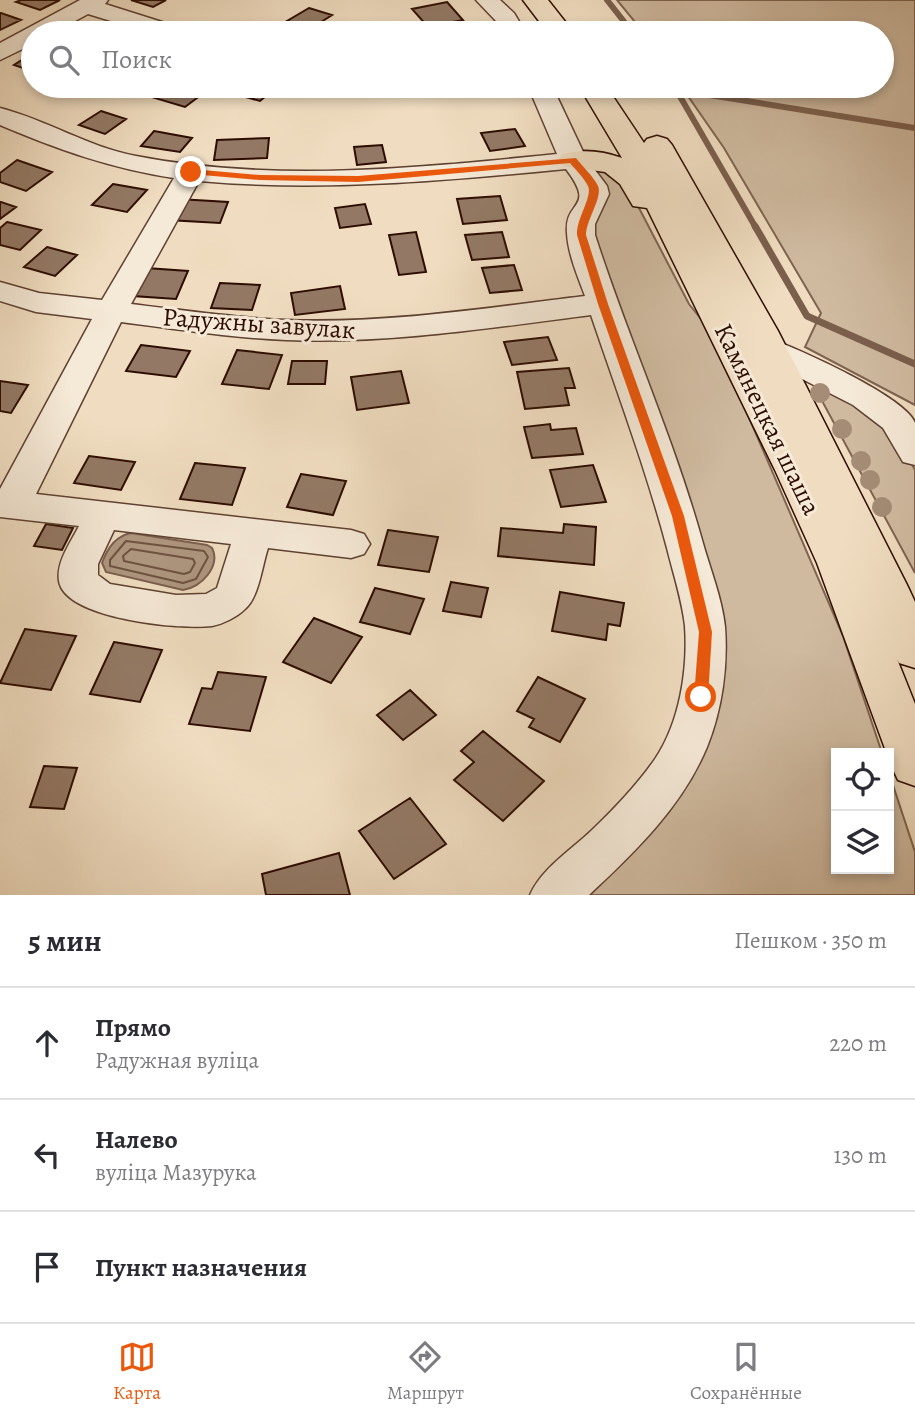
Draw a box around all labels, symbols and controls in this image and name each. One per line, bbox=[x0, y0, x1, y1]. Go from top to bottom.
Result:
search box bbox=[21, 21, 894, 98]
icon: search bbox=[45, 41, 83, 79]
text: Поиск bbox=[101, 42, 172, 77]
route end bbox=[175, 156, 206, 187]
street label: Радужны завулак bbox=[161, 299, 357, 348]
street label: Камянецкая шаша bbox=[706, 318, 829, 521]
route start bbox=[685, 681, 716, 712]
map controls bbox=[831, 748, 894, 874]
button: locate bbox=[831, 748, 894, 811]
button: layers bbox=[831, 811, 894, 874]
text: 5 мин bbox=[28, 921, 102, 961]
text: Пешком · 350 m bbox=[734, 925, 887, 956]
text: Прямо bbox=[95, 1010, 171, 1045]
icon: ahead bbox=[28, 1024, 66, 1062]
text: 220 m bbox=[829, 1028, 887, 1059]
text: Радужная вуліца bbox=[95, 1045, 259, 1076]
text: Налево bbox=[95, 1122, 178, 1157]
icon: left bbox=[28, 1136, 66, 1174]
text: 130 m bbox=[834, 1140, 887, 1171]
text: вуліца Мазурука bbox=[95, 1157, 257, 1188]
icon: arrive bbox=[28, 1248, 66, 1286]
text: Пункт назначения bbox=[95, 1250, 307, 1285]
tab: Карта bbox=[113, 1338, 161, 1406]
tab: Маршрут bbox=[387, 1338, 464, 1406]
tab: Сохранённые bbox=[690, 1338, 802, 1406]

